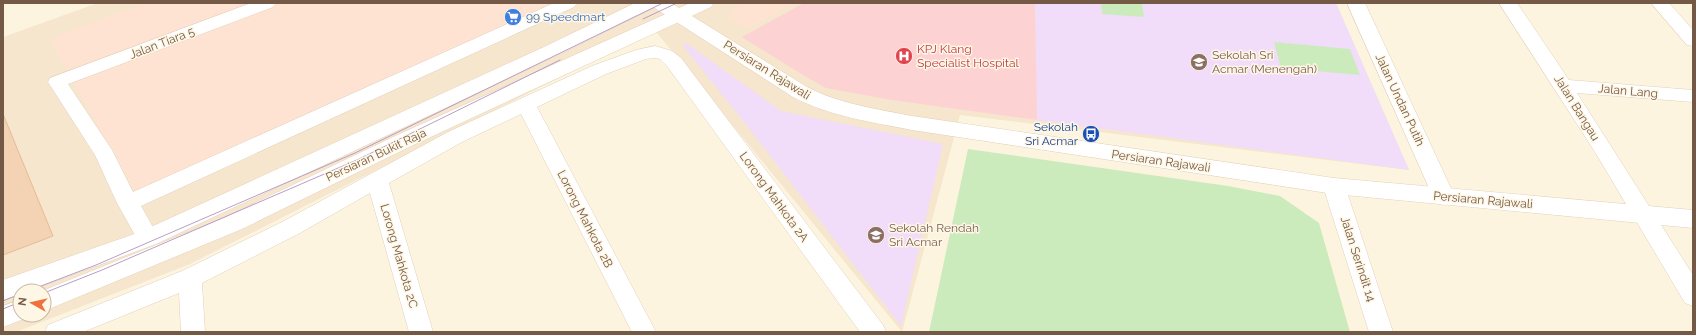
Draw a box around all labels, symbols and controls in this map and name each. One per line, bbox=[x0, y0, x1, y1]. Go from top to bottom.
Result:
supermarket icon: 99 Speedmart bbox=[503, 7, 523, 27]
place label: 99 Speedmart bbox=[526, 10, 605, 24]
street label: Jalan Tiara 5 bbox=[128, 24, 197, 62]
street label: Persiaran Rajawali bbox=[721, 38, 813, 102]
place label: KPJ Klang Specialist Hospital bbox=[917, 42, 1020, 70]
hospital icon: KPJ Klang Specialist Hospital bbox=[894, 46, 914, 66]
place label: Sekolah Sri Acmar (Menengah) bbox=[1212, 48, 1317, 76]
school or university icon: Sekolah Sri Acmar (Menengah) bbox=[1189, 52, 1209, 72]
street label: Jalan Undan Putih bbox=[1372, 52, 1428, 148]
street label: Jalan Bangau bbox=[1551, 73, 1603, 143]
street label: Jalan Lang bbox=[1597, 81, 1659, 101]
place label: Sekolah Sri Acmar bbox=[1025, 120, 1079, 148]
bus stop icon: Sekolah Sri Acmar bbox=[1081, 124, 1101, 144]
street label: Persiaran Bukit Raja bbox=[324, 126, 428, 184]
street label: Persiaran Rajawali bbox=[1111, 147, 1211, 175]
street label: Lorong Mahkota 2A bbox=[737, 149, 811, 245]
street label: Lorong Mahkota 2B bbox=[554, 168, 616, 270]
street label: Persiaran Rajawali bbox=[1433, 189, 1533, 211]
street label: Lorong Mahkota 2C bbox=[377, 202, 421, 310]
street label: Jalan Serindit 14 bbox=[1338, 214, 1379, 304]
place label: Sekolah Rendah Sri Acmar bbox=[889, 221, 979, 249]
school or university icon: Sekolah Rendah Sri Acmar bbox=[866, 225, 886, 245]
north arrow bbox=[12, 283, 52, 323]
text: N bbox=[16, 297, 30, 307]

